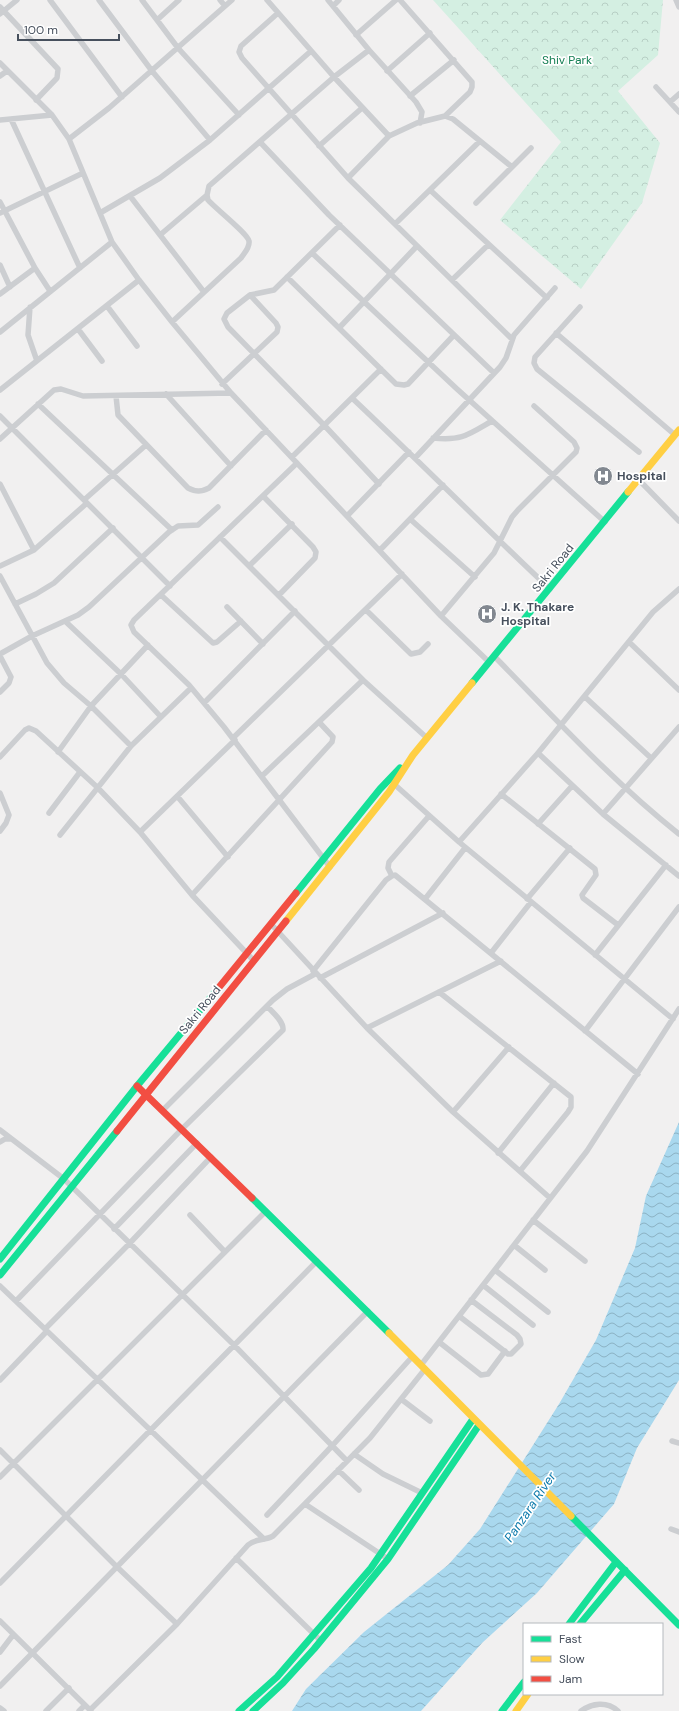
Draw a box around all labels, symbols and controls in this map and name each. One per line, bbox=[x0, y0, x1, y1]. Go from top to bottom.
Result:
scale bar bbox=[18, 16, 119, 42]
text: 100 m bbox=[24, 22, 58, 38]
park label: Shiv Park bbox=[542, 52, 592, 68]
hospital icon: Hospital bbox=[592, 465, 614, 487]
place label: Hospital bbox=[617, 468, 666, 484]
street label: Sakri Road bbox=[529, 540, 577, 596]
place label: J. K. Thakare Hospital bbox=[501, 599, 574, 629]
hospital icon: J. K. Thakare Hospital bbox=[476, 603, 498, 625]
street label: Sakri Road bbox=[176, 982, 224, 1038]
water label: Panzara River bbox=[500, 1468, 560, 1545]
legend bbox=[523, 1623, 663, 1695]
text: Fast bbox=[559, 1631, 582, 1647]
text: Slow bbox=[559, 1651, 585, 1667]
text: Jam bbox=[559, 1671, 582, 1687]

